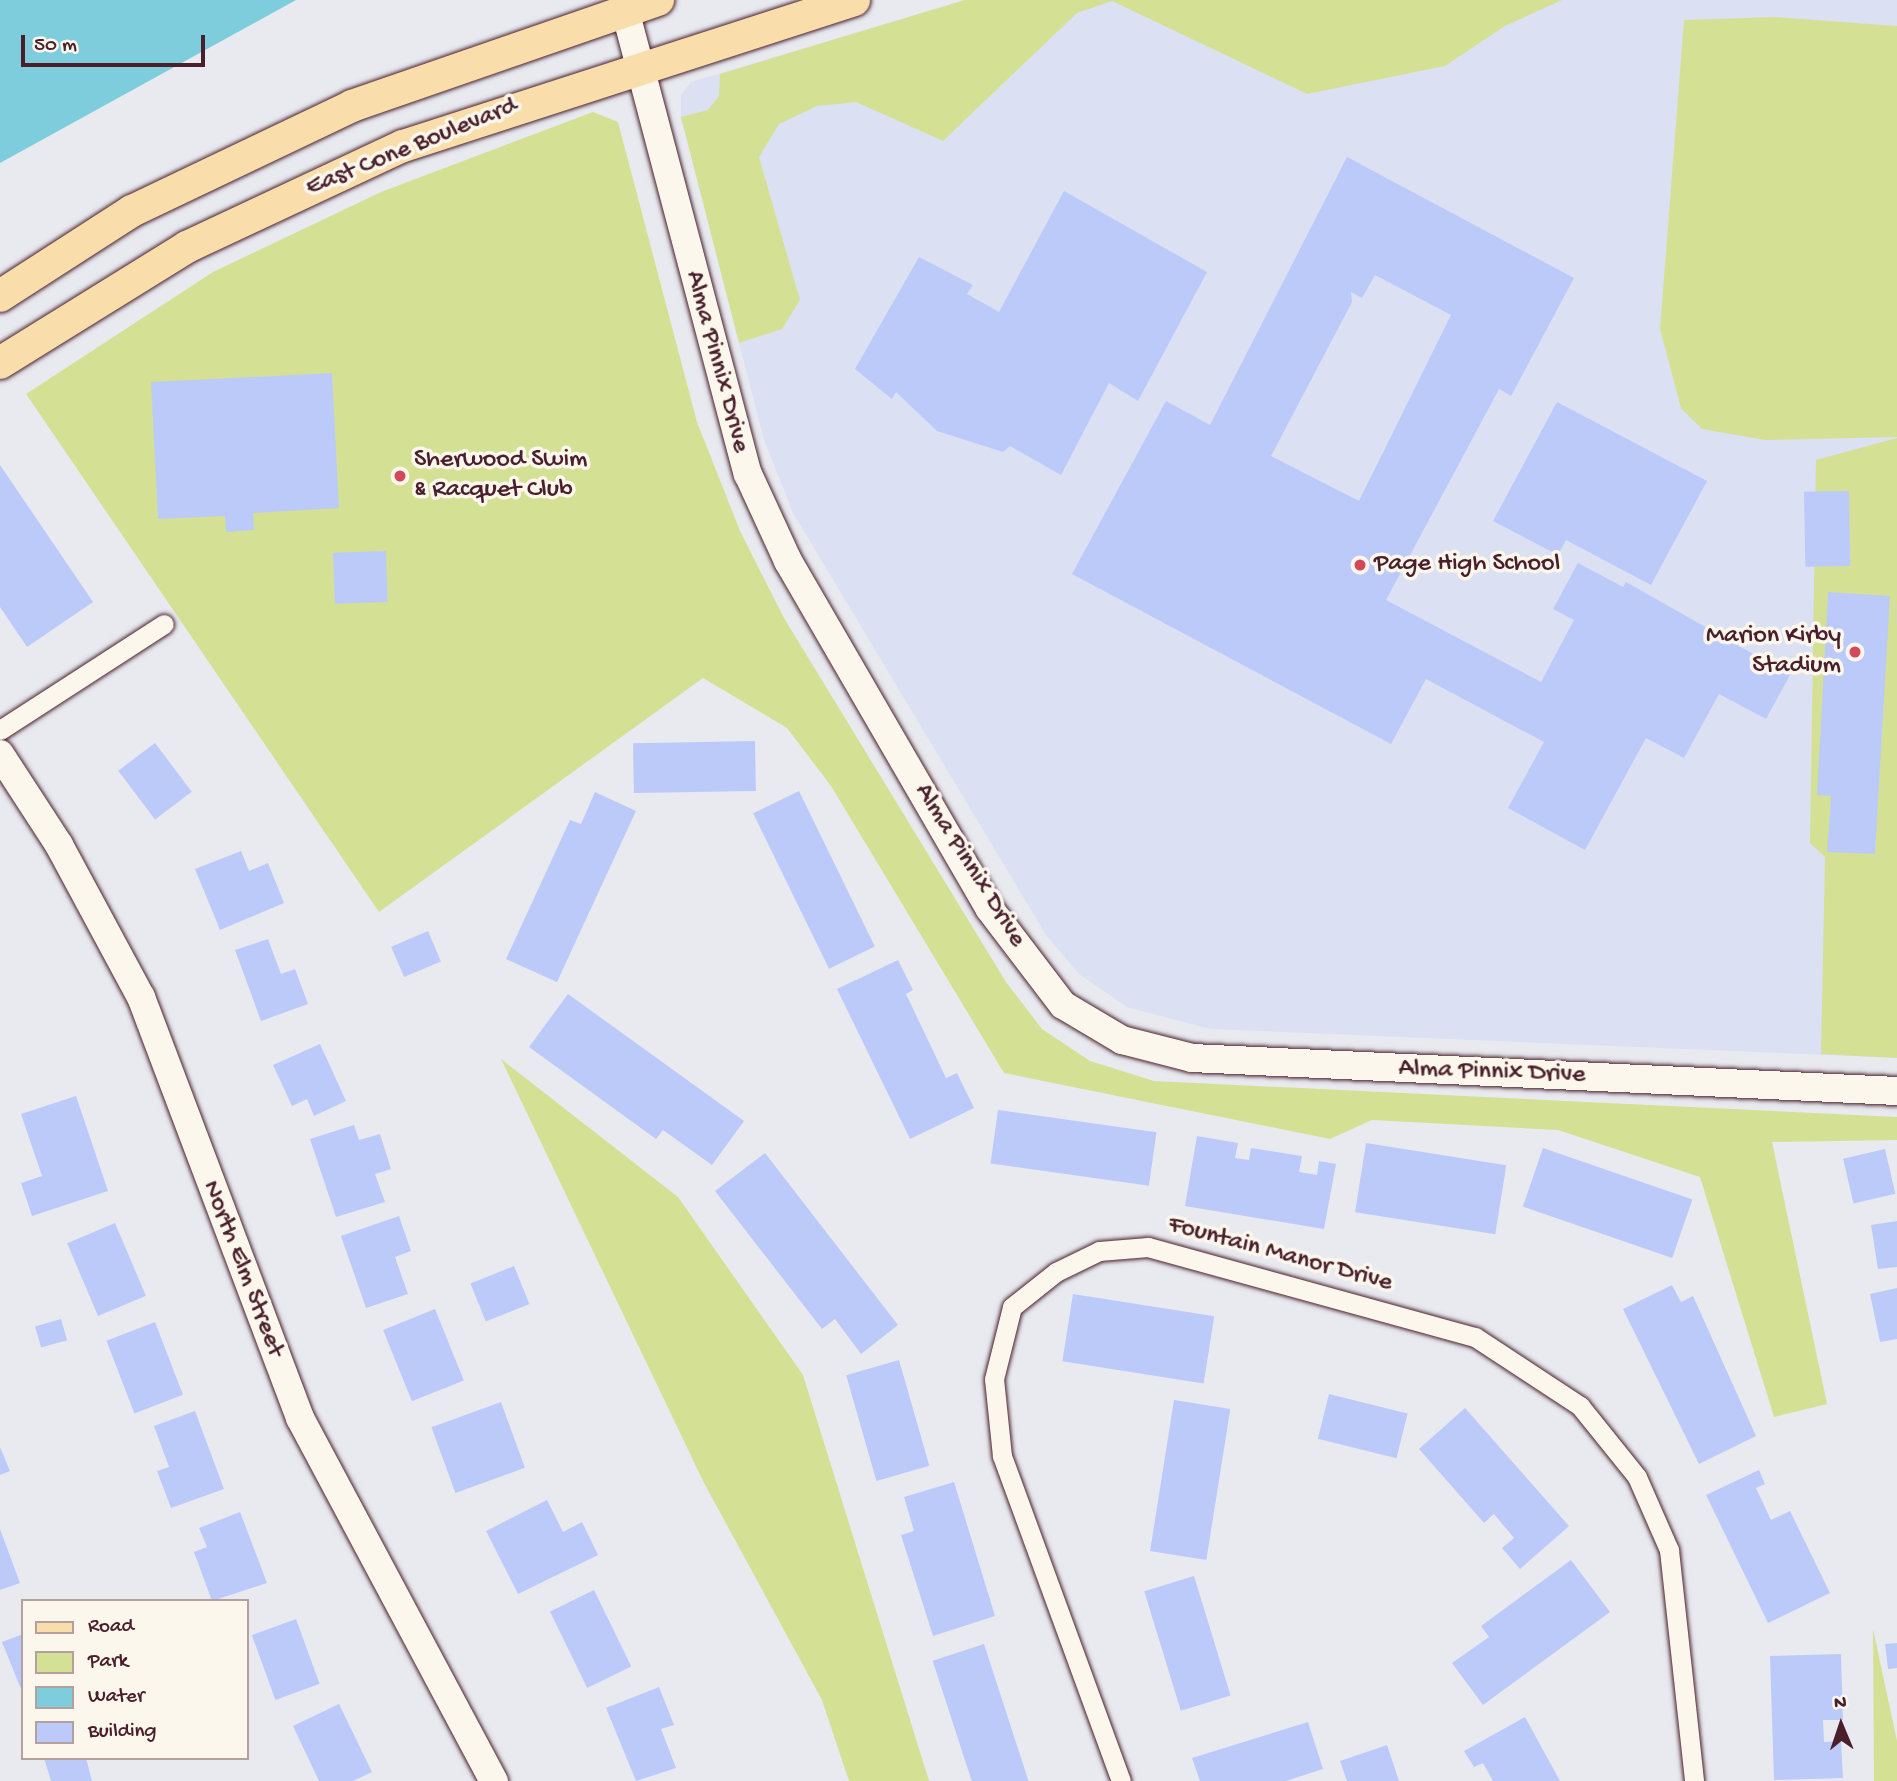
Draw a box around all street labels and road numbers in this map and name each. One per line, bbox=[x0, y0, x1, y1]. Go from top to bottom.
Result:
street label: East Cone Boulevard bbox=[302, 91, 522, 205]
street label: Alma Pinnix Drive bbox=[677, 268, 755, 456]
street label: Alma Pinnix Drive bbox=[906, 778, 1032, 954]
street label: Alma Pinnix Drive bbox=[1398, 1054, 1586, 1092]
street label: North Elm Street bbox=[194, 1176, 290, 1362]
street label: Fountain Manor Drive bbox=[1164, 1210, 1396, 1300]

